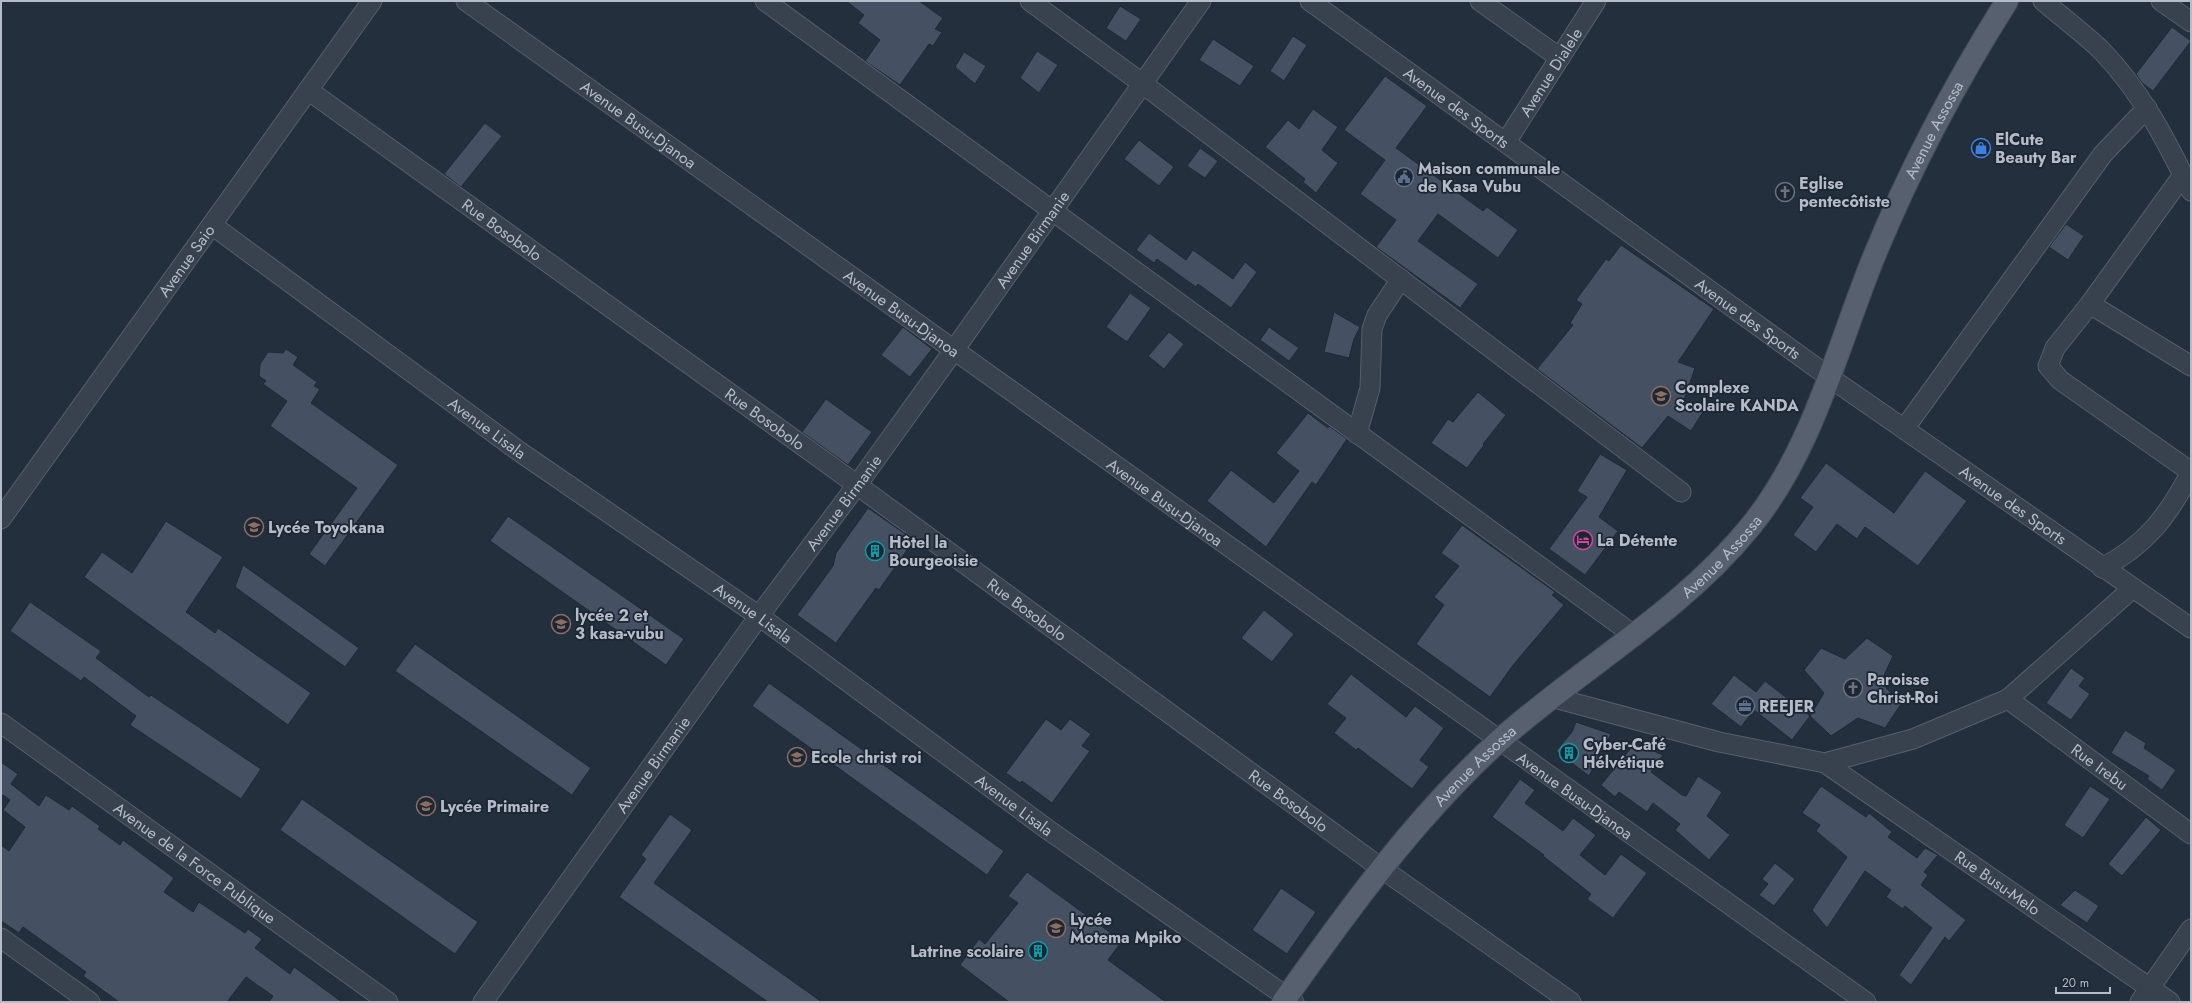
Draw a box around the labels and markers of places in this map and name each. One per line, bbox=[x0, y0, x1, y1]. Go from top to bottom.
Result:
place label: ElCute Beauty Bar bbox=[1995, 128, 2077, 169]
shop icon: ElCute Beauty Bar bbox=[1970, 137, 1992, 159]
place label: Maison communale de Kasa Vubu bbox=[1418, 157, 1560, 198]
public building icon: Maison communale de Kasa Vubu bbox=[1393, 166, 1415, 188]
place label: Eglise pentecôtiste bbox=[1799, 172, 1890, 213]
church icon: Eglise pentecôtiste bbox=[1774, 181, 1796, 203]
place label: Complexe Scolaire KANDA bbox=[1675, 376, 1799, 417]
school or university icon: Complexe Scolaire KANDA bbox=[1650, 385, 1672, 407]
school or university icon: Lycée Toyokana bbox=[243, 516, 265, 538]
place label: Lycée Toyokana bbox=[268, 516, 385, 539]
hotel icon: La Détente bbox=[1572, 529, 1594, 551]
place label: La Détente bbox=[1597, 529, 1677, 552]
place label: Hôtel la Bourgeoisie bbox=[889, 531, 978, 572]
building icon: Hôtel la Bourgeoisie bbox=[864, 540, 886, 562]
place label: lycée 2 et 3 kasa-vubu bbox=[575, 604, 664, 645]
school or university icon: lycée 2 et 3 kasa-vubu bbox=[550, 613, 572, 635]
place label: Paroisse Christ-Roi bbox=[1867, 668, 1938, 709]
church icon: Paroisse Christ-Roi bbox=[1842, 677, 1864, 699]
office icon: REEJER bbox=[1734, 695, 1756, 717]
place label: REEJER bbox=[1759, 695, 1815, 718]
place label: Cyber-Café Hélvétique bbox=[1583, 733, 1666, 774]
building icon: Cyber-Café Hélvétique bbox=[1558, 742, 1580, 764]
school or university icon: Ecole christ roi bbox=[786, 746, 808, 768]
place label: Ecole christ roi bbox=[811, 746, 922, 769]
school or university icon: Lycée Primaire bbox=[415, 795, 437, 817]
place label: Lycée Primaire bbox=[440, 795, 549, 818]
place label: Lycée Motema Mpiko bbox=[1070, 908, 1181, 949]
school or university icon: Lycée Motema Mpiko bbox=[1045, 917, 1067, 939]
place label: Latrine scolaire bbox=[910, 940, 1024, 963]
building icon: Latrine scolaire bbox=[1027, 940, 1049, 962]

